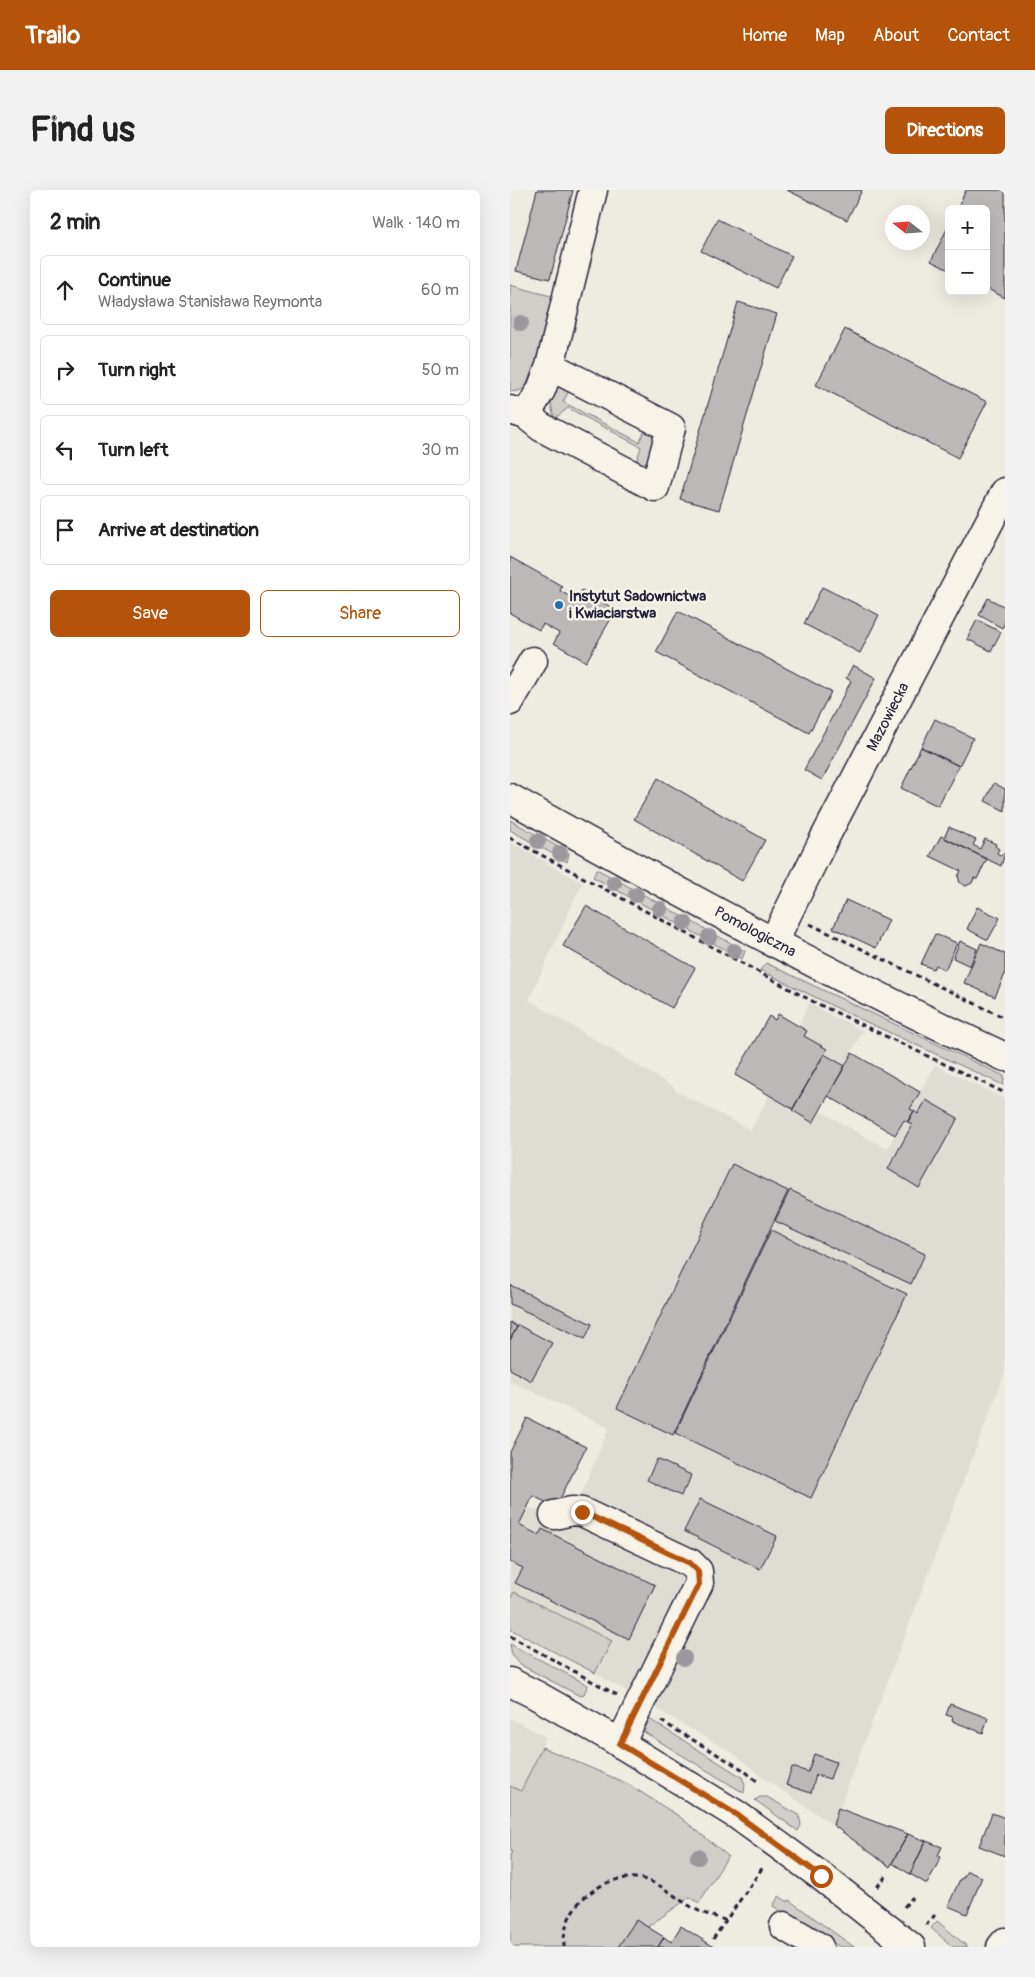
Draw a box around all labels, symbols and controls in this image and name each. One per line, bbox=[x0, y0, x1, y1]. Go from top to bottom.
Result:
text: Trailo bbox=[25, 21, 80, 50]
text: Home bbox=[742, 24, 787, 47]
text: Map bbox=[815, 24, 845, 47]
text: About bbox=[873, 24, 919, 47]
text: Contact bbox=[947, 24, 1010, 47]
button: Directions bbox=[885, 107, 1005, 154]
text: Find us bbox=[30, 108, 135, 152]
north arrow bbox=[885, 205, 930, 250]
map controls bbox=[945, 205, 990, 295]
button: + bbox=[945, 205, 990, 250]
text: 2 min bbox=[50, 209, 100, 236]
text: Walk · 140 m bbox=[372, 213, 460, 233]
button: − bbox=[945, 250, 990, 295]
text: Continue bbox=[98, 268, 171, 292]
icon: ahead bbox=[51, 276, 79, 304]
text: 60 m bbox=[421, 280, 459, 300]
text: Władysława Stanisława Reymonta bbox=[98, 292, 322, 312]
icon: right bbox=[51, 356, 79, 384]
text: Turn right bbox=[98, 358, 176, 382]
text: 50 m bbox=[422, 360, 459, 380]
icon: left bbox=[51, 436, 79, 464]
text: Turn left bbox=[98, 438, 168, 462]
text: 30 m bbox=[421, 440, 459, 460]
icon: arrive bbox=[51, 516, 79, 544]
text: Arrive at destination bbox=[98, 518, 259, 542]
place label: Instytut Sadownictwa i Kwiaciarstwa bbox=[569, 587, 706, 623]
button: Save bbox=[50, 590, 250, 637]
button: Share bbox=[260, 590, 460, 637]
marker: Instytut Sadownictwa i Kwiaciarstwa bbox=[553, 599, 565, 611]
street label: Mazowiecka bbox=[863, 679, 913, 755]
street label: Pomologiczna bbox=[711, 902, 799, 962]
route end bbox=[571, 1501, 594, 1524]
route start bbox=[810, 1865, 833, 1888]

